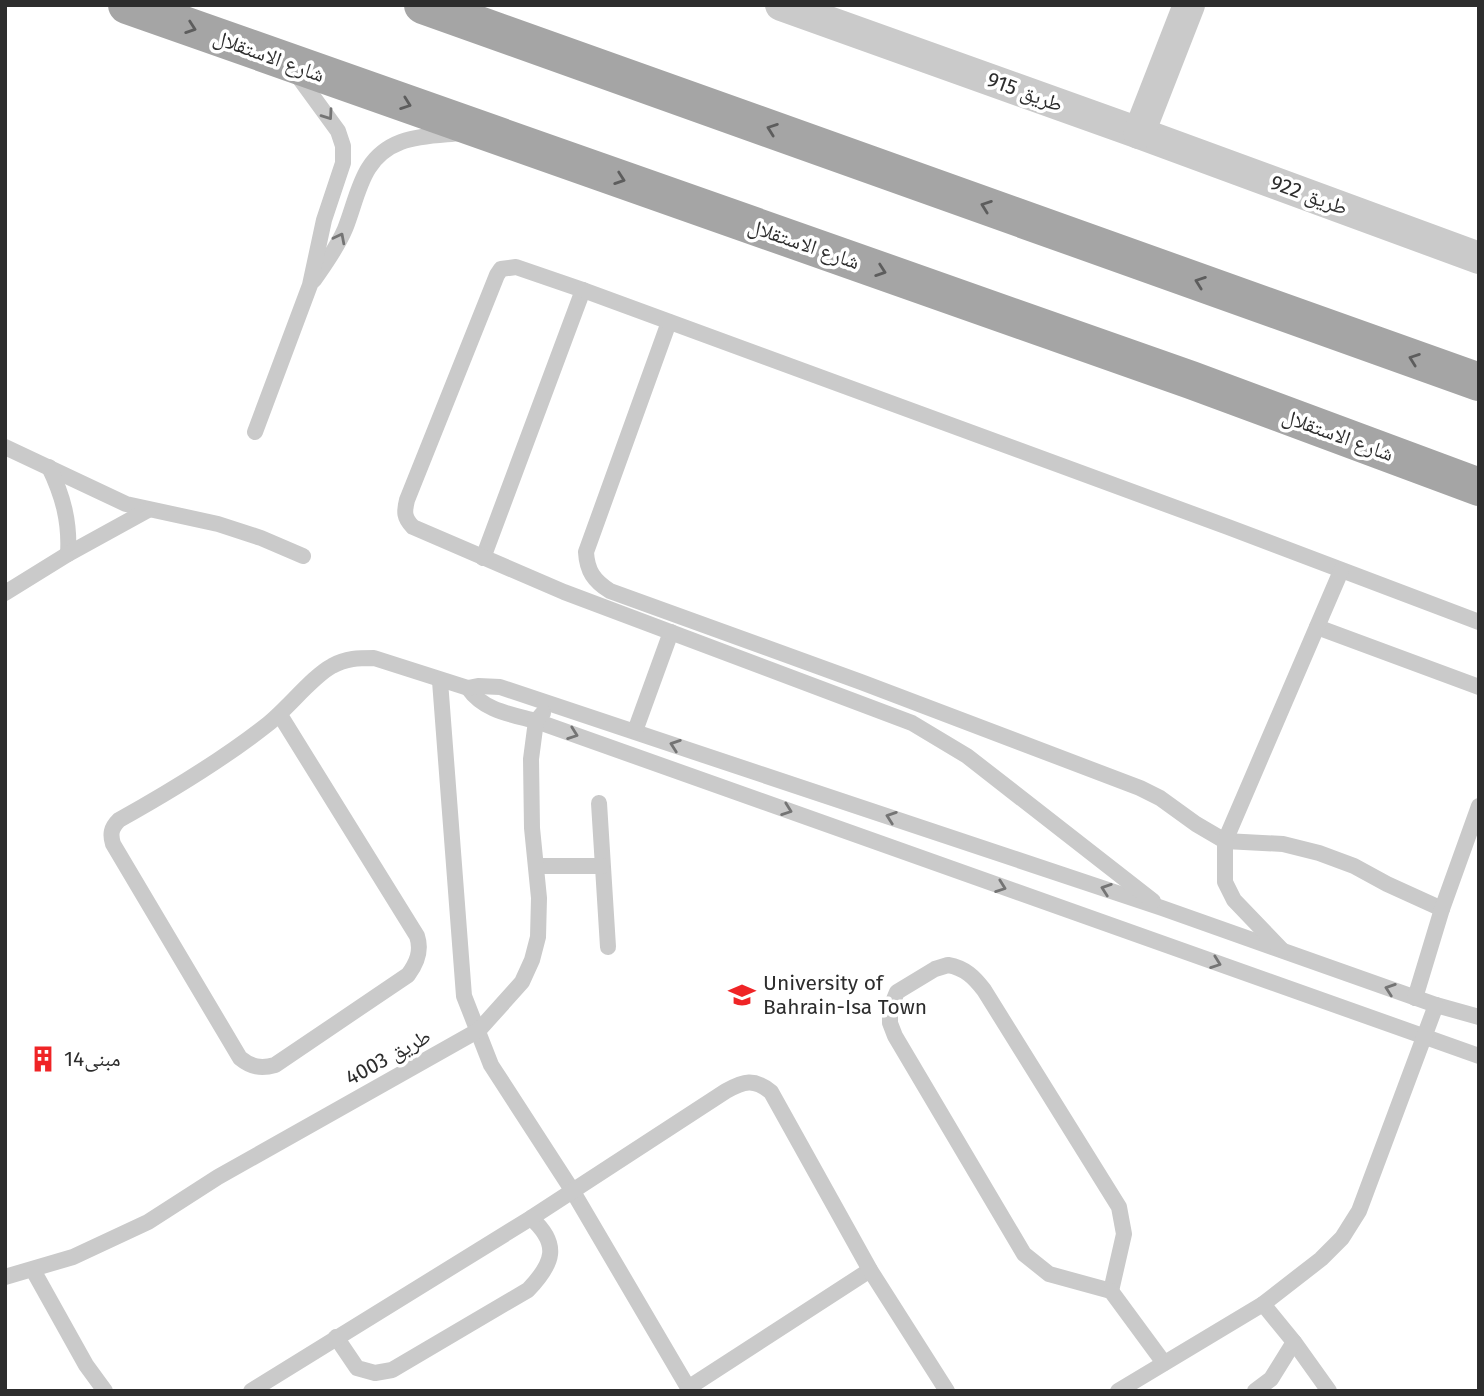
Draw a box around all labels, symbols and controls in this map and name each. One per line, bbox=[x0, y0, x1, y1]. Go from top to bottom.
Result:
one-way arrow bbox=[185, 20, 197, 34]
street label: شارع الاستقلال bbox=[210, 24, 328, 88]
street label: طريق 915 bbox=[984, 66, 1066, 118]
one-way arrow bbox=[399, 96, 411, 110]
one-way arrow bbox=[320, 107, 332, 120]
one-way arrow bbox=[766, 123, 779, 137]
street label: طريق 922 bbox=[1267, 169, 1351, 221]
one-way arrow bbox=[614, 171, 626, 185]
one-way arrow bbox=[981, 200, 993, 214]
street label: شارع الاستقلال bbox=[745, 213, 863, 275]
one-way arrow bbox=[331, 233, 345, 246]
one-way arrow bbox=[875, 263, 887, 277]
one-way arrow bbox=[1195, 276, 1207, 290]
one-way arrow bbox=[1409, 353, 1421, 367]
street label: شارع الاستقلال bbox=[1279, 403, 1397, 467]
one-way arrow bbox=[566, 726, 578, 740]
one-way arrow bbox=[669, 739, 682, 753]
one-way arrow bbox=[781, 802, 793, 816]
one-way arrow bbox=[885, 811, 897, 825]
one-way arrow bbox=[995, 878, 1007, 892]
one-way arrow bbox=[1101, 883, 1113, 898]
one-way arrow bbox=[1209, 955, 1221, 969]
place label: University of Bahrain-Isa Town bbox=[763, 970, 927, 1020]
school or university icon: University of Bahrain-Isa Town bbox=[727, 980, 757, 1010]
one-way arrow bbox=[1385, 983, 1397, 997]
street label: طريق 4003 bbox=[341, 1023, 435, 1091]
building icon: مبنى14 bbox=[28, 1044, 58, 1074]
place label: مبنى14 bbox=[64, 1046, 121, 1072]

